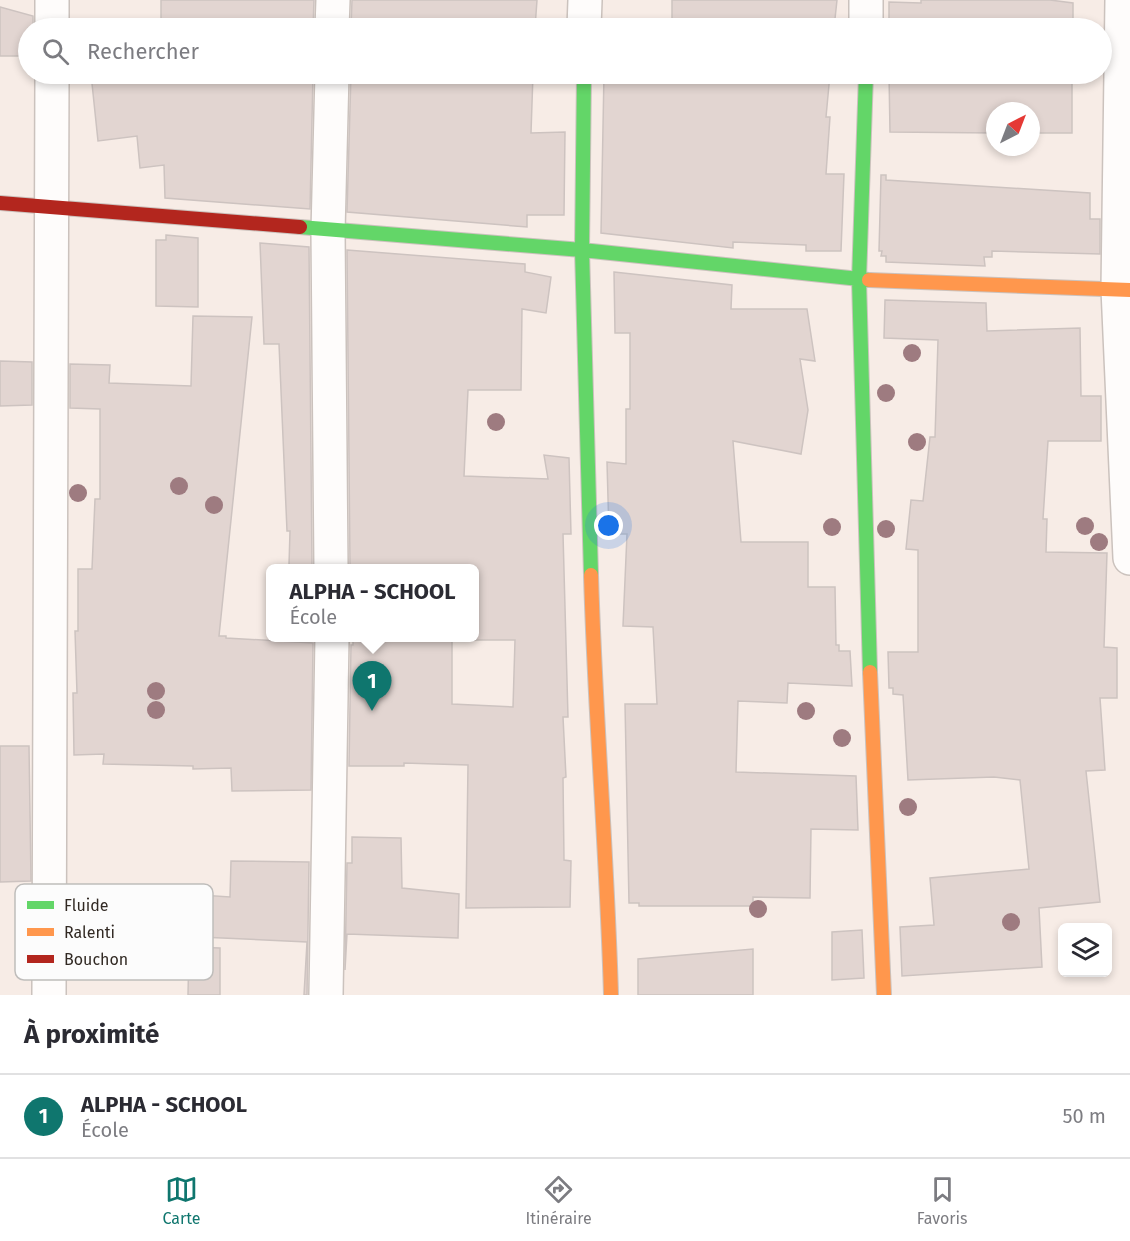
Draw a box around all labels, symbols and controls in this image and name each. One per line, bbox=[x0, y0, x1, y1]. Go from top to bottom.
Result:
search box bbox=[18, 18, 1112, 84]
icon: search bbox=[39, 35, 72, 68]
text: Rechercher bbox=[87, 38, 199, 65]
north arrow bbox=[986, 102, 1040, 156]
your location bbox=[594, 511, 623, 540]
popup bbox=[266, 564, 479, 642]
text: ALPHA - SCHOOL bbox=[289, 578, 456, 605]
text: École bbox=[289, 605, 337, 629]
pin: 1 bbox=[352, 662, 392, 711]
legend bbox=[15, 884, 213, 980]
text: Fluide bbox=[64, 896, 109, 915]
text: Ralenti bbox=[64, 923, 115, 942]
map controls bbox=[1058, 923, 1112, 977]
button: layers bbox=[1058, 923, 1112, 977]
text: Bouchon bbox=[64, 950, 128, 969]
text: À proximité bbox=[24, 1019, 159, 1050]
text: ALPHA - SCHOOL bbox=[81, 1091, 247, 1118]
text: 1 bbox=[39, 1104, 48, 1128]
text: 50 m bbox=[1062, 1104, 1106, 1128]
text: École bbox=[81, 1118, 129, 1142]
tab: Carte bbox=[163, 1173, 200, 1228]
tab: Itinéraire bbox=[525, 1173, 592, 1228]
tab: Favoris bbox=[917, 1173, 967, 1228]

